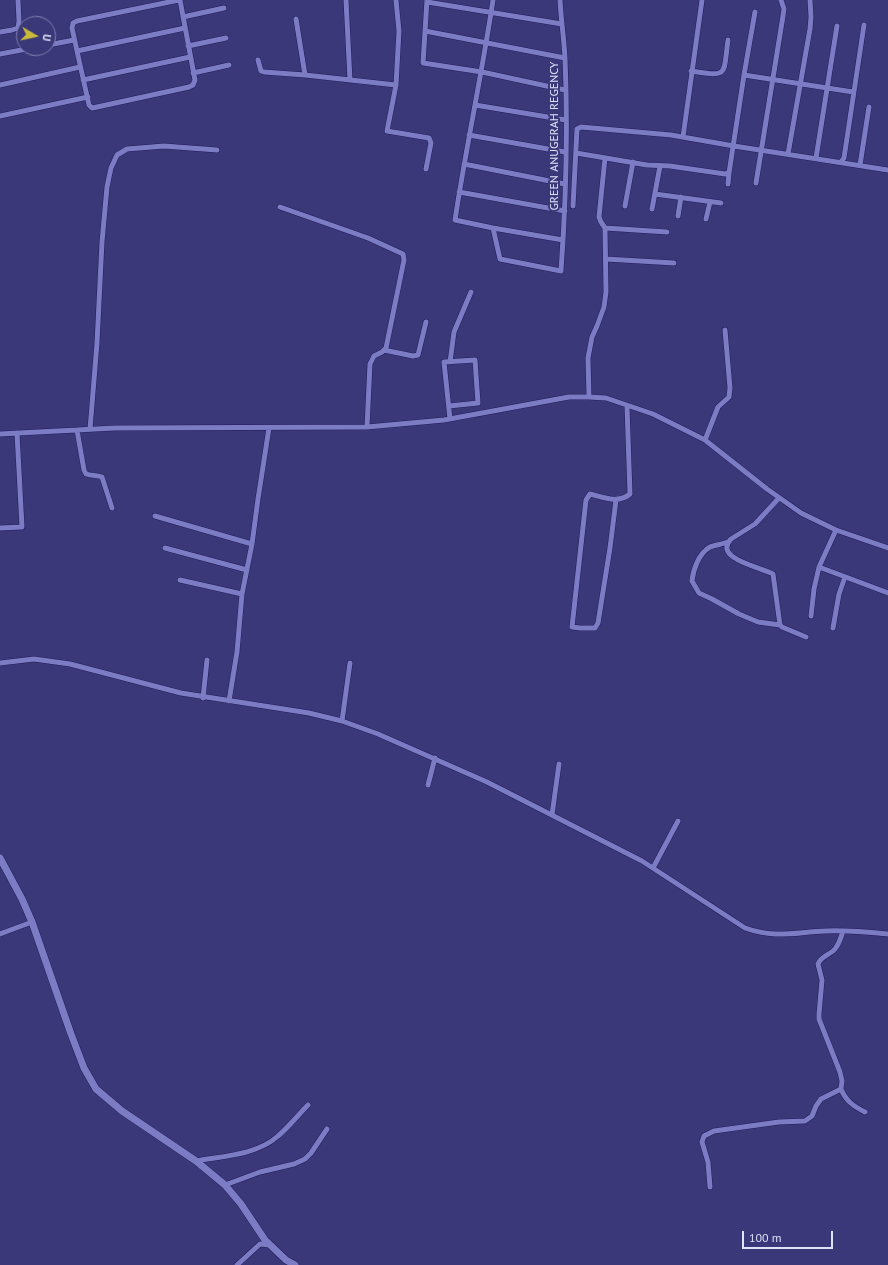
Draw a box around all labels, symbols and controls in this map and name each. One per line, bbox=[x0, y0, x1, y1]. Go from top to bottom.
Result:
north arrow bbox=[16, 16, 56, 56]
text: U bbox=[39, 33, 54, 42]
street label: GREEN ANUGERAH REGENCY bbox=[548, 62, 562, 210]
scale bar bbox=[744, 1223, 835, 1249]
text: 100 m bbox=[749, 1230, 782, 1245]

